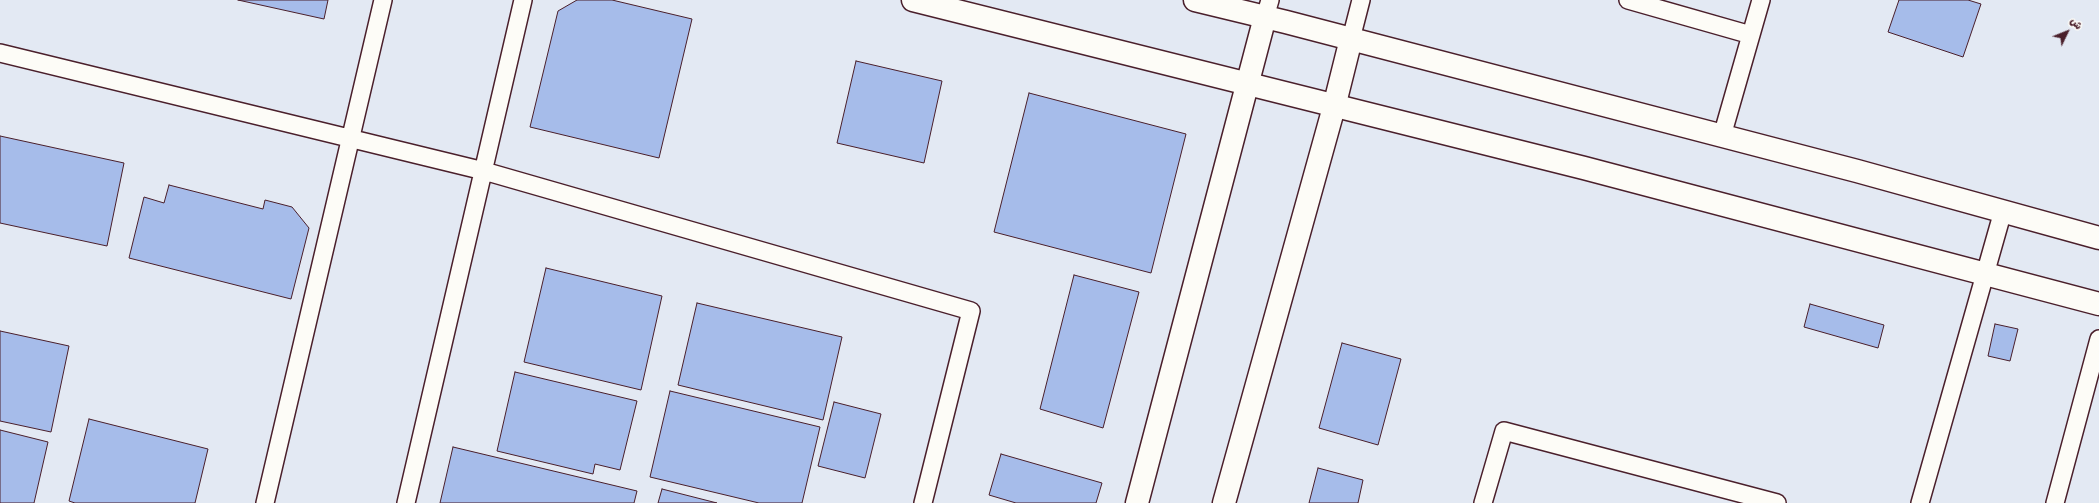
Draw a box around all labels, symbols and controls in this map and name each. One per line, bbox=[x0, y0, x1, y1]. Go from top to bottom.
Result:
north arrow bbox=[2047, 12, 2087, 52]
text: ش bbox=[2067, 15, 2085, 32]

